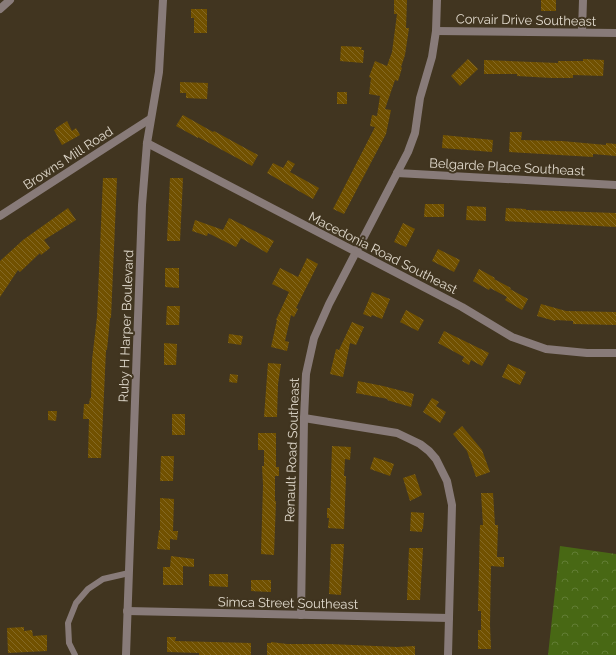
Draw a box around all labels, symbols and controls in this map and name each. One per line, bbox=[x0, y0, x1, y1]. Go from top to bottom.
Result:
street label: Corvair Drive Southeast bbox=[456, 11, 597, 29]
street label: Browns Mill Road bbox=[20, 123, 116, 193]
street label: Belgarde Place Southeast bbox=[429, 155, 586, 179]
street label: Macedonia Road Southeast bbox=[306, 209, 460, 297]
street label: Ruby H Harper Boulevard bbox=[116, 249, 136, 403]
street label: Renault Road Southeast bbox=[282, 377, 302, 523]
street label: Simca Street Southeast bbox=[218, 594, 359, 612]

